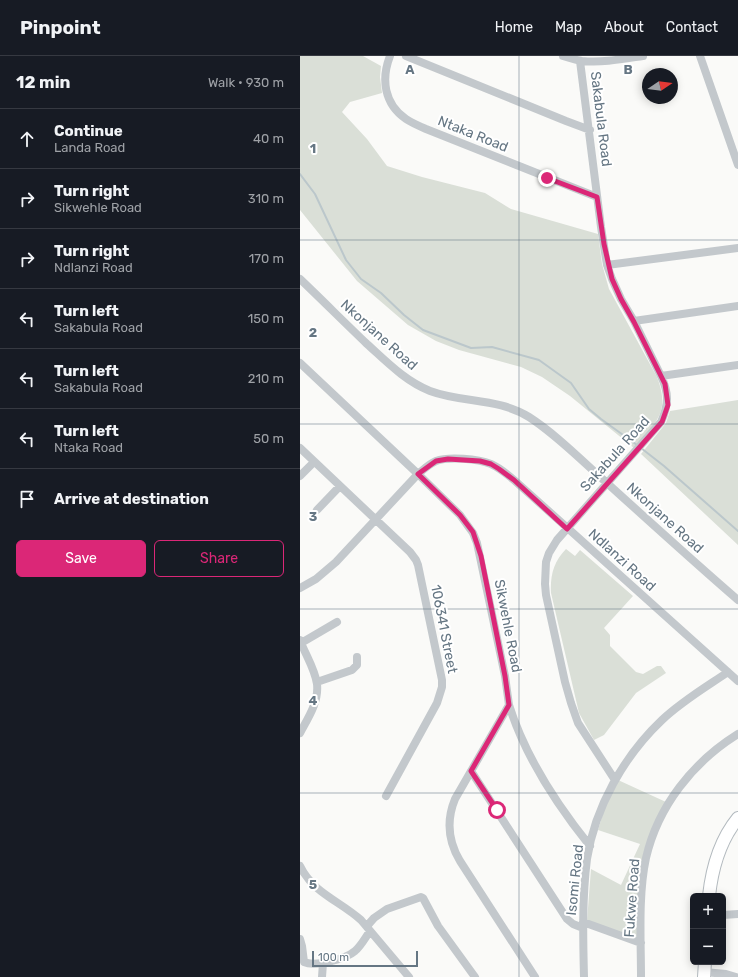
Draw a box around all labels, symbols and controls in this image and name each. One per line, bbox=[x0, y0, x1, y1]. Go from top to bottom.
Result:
text: Pinpoint bbox=[20, 16, 101, 39]
text: Home bbox=[495, 19, 533, 36]
text: Map bbox=[555, 19, 582, 36]
text: About bbox=[604, 19, 644, 36]
text: Contact bbox=[666, 19, 718, 36]
text: A bbox=[405, 62, 415, 77]
text: B bbox=[623, 62, 633, 77]
north arrow bbox=[642, 68, 678, 104]
street label: Sakabula Road bbox=[587, 70, 615, 168]
text: 12 min bbox=[16, 72, 71, 92]
text: Walk · 930 m bbox=[208, 75, 284, 90]
street label: Ntaka Road bbox=[435, 112, 511, 156]
text: Continue bbox=[54, 122, 123, 140]
icon: ahead bbox=[16, 128, 38, 150]
text: 40 m bbox=[253, 131, 284, 146]
text: Landa Road bbox=[54, 140, 125, 155]
text: 1 bbox=[310, 141, 316, 156]
route end bbox=[538, 169, 556, 187]
text: Turn right bbox=[54, 182, 129, 200]
icon: right bbox=[16, 188, 38, 210]
text: 310 m bbox=[248, 191, 284, 206]
text: Sikwehle Road bbox=[54, 200, 142, 215]
text: Turn right bbox=[54, 242, 129, 260]
icon: right bbox=[16, 248, 38, 270]
text: 170 m bbox=[249, 251, 284, 266]
text: Ndlanzi Road bbox=[54, 260, 133, 275]
street label: Nkonjane Road bbox=[337, 296, 421, 374]
text: Turn left bbox=[54, 302, 119, 320]
icon: left bbox=[16, 308, 38, 330]
text: 150 m bbox=[248, 311, 284, 326]
text: Sakabula Road bbox=[54, 320, 143, 335]
text: 2 bbox=[309, 325, 317, 340]
text: Turn left bbox=[54, 362, 119, 380]
icon: left bbox=[16, 368, 38, 390]
text: 210 m bbox=[248, 371, 284, 386]
text: Sakabula Road bbox=[54, 380, 143, 395]
street label: Sakabula Road bbox=[577, 413, 653, 495]
text: Turn left bbox=[54, 422, 119, 440]
icon: left bbox=[16, 428, 38, 450]
text: 50 m bbox=[253, 431, 284, 446]
text: Ntaka Road bbox=[54, 440, 123, 455]
street label: Nkonjane Road bbox=[623, 479, 707, 557]
icon: arrive bbox=[16, 488, 38, 510]
text: Arrive at destination bbox=[54, 490, 209, 508]
text: 3 bbox=[309, 509, 318, 524]
street label: Ndlanzi Road bbox=[585, 525, 659, 595]
button: Save bbox=[16, 540, 146, 577]
button: Share bbox=[154, 540, 284, 577]
street label: Sikwehle Road bbox=[491, 578, 525, 674]
street label: 106341 Street bbox=[427, 583, 461, 675]
text: 4 bbox=[309, 693, 318, 708]
route start bbox=[488, 801, 506, 819]
street label: Isomi Road bbox=[563, 844, 587, 916]
street label: Fukwe Road bbox=[621, 858, 643, 938]
text: 5 bbox=[309, 877, 317, 892]
map controls bbox=[690, 893, 726, 965]
button: + bbox=[690, 893, 726, 929]
button: − bbox=[690, 929, 726, 965]
scale bar bbox=[312, 949, 418, 968]
text: 100 m bbox=[318, 951, 349, 964]

